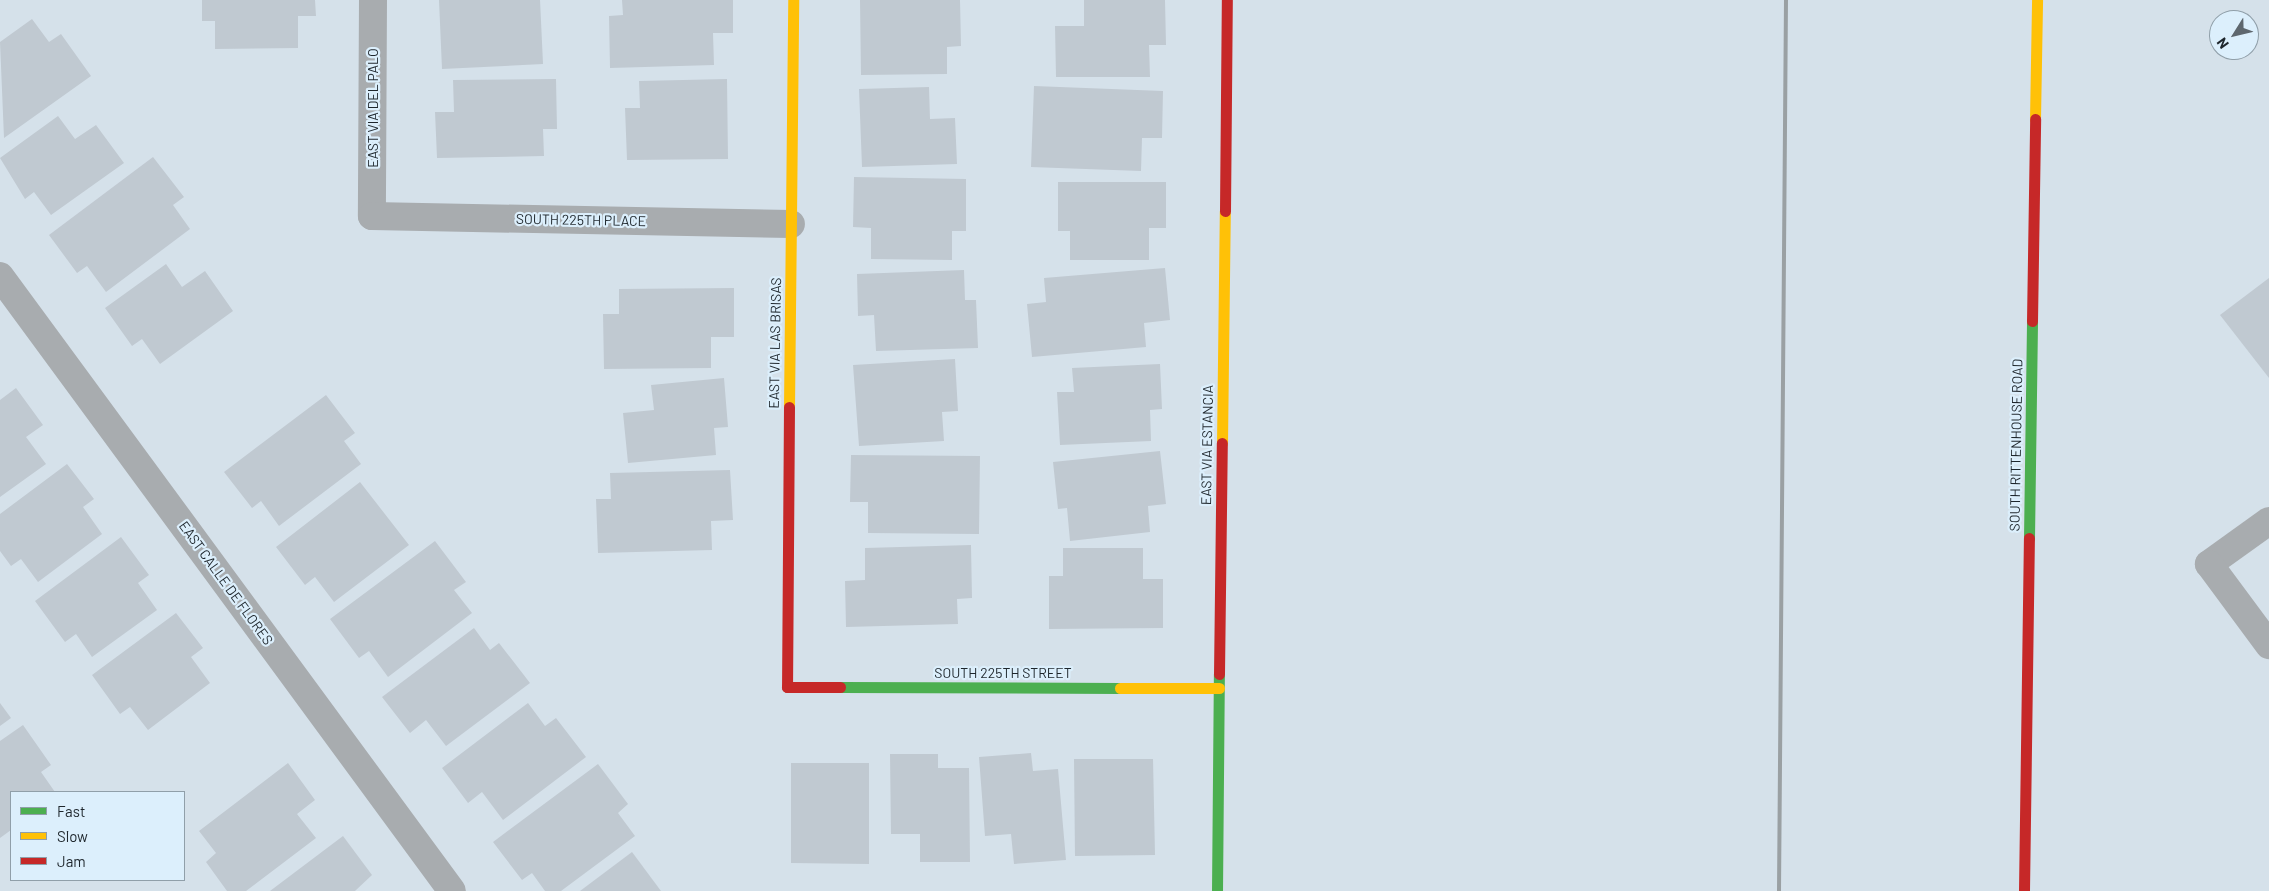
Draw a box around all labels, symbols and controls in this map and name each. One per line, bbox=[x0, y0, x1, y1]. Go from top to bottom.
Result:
north arrow bbox=[2209, 10, 2259, 60]
text: N bbox=[2213, 35, 2232, 52]
street label: EAST VIA DEL PALO bbox=[365, 48, 381, 168]
street label: SOUTH 225TH PLACE bbox=[516, 210, 646, 230]
street label: EAST VIA LAS BRISAS bbox=[765, 277, 785, 409]
street label: SOUTH RITTENHOUSE ROAD bbox=[2006, 359, 2026, 531]
street label: EAST VIA ESTANCIA bbox=[1198, 385, 1216, 505]
street label: EAST CALLE DE FLORES bbox=[175, 518, 277, 648]
street label: SOUTH 225TH STREET bbox=[934, 665, 1072, 681]
legend bbox=[10, 791, 185, 881]
text: Fast bbox=[57, 802, 85, 820]
text: Slow bbox=[57, 827, 88, 845]
text: Jam bbox=[57, 852, 86, 870]

